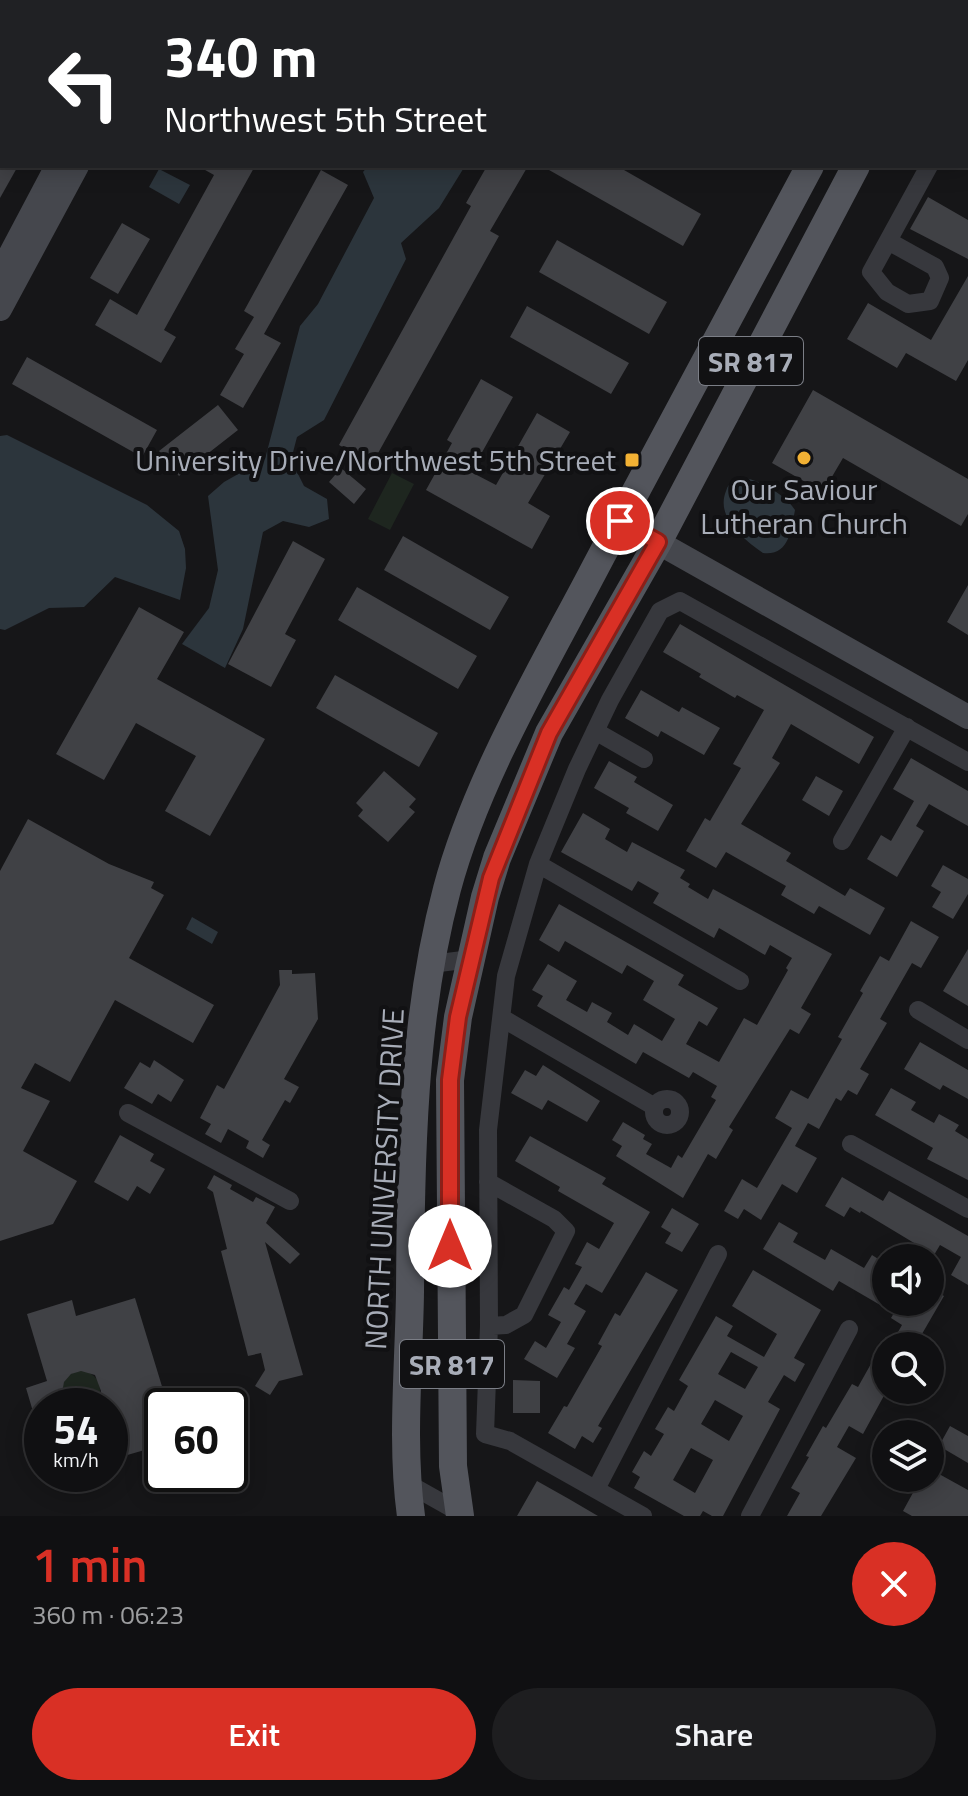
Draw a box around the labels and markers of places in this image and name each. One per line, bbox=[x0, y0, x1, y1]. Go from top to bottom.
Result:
place label: University Drive/Northwest 5th Street bbox=[135, 437, 616, 483]
marker: Our Saviour Lutheran Church bbox=[795, 449, 813, 467]
marker: University Drive/Northwest 5th Street bbox=[623, 451, 641, 469]
place label: Our Saviour Lutheran Church bbox=[700, 466, 908, 546]
pin bbox=[586, 487, 654, 555]

